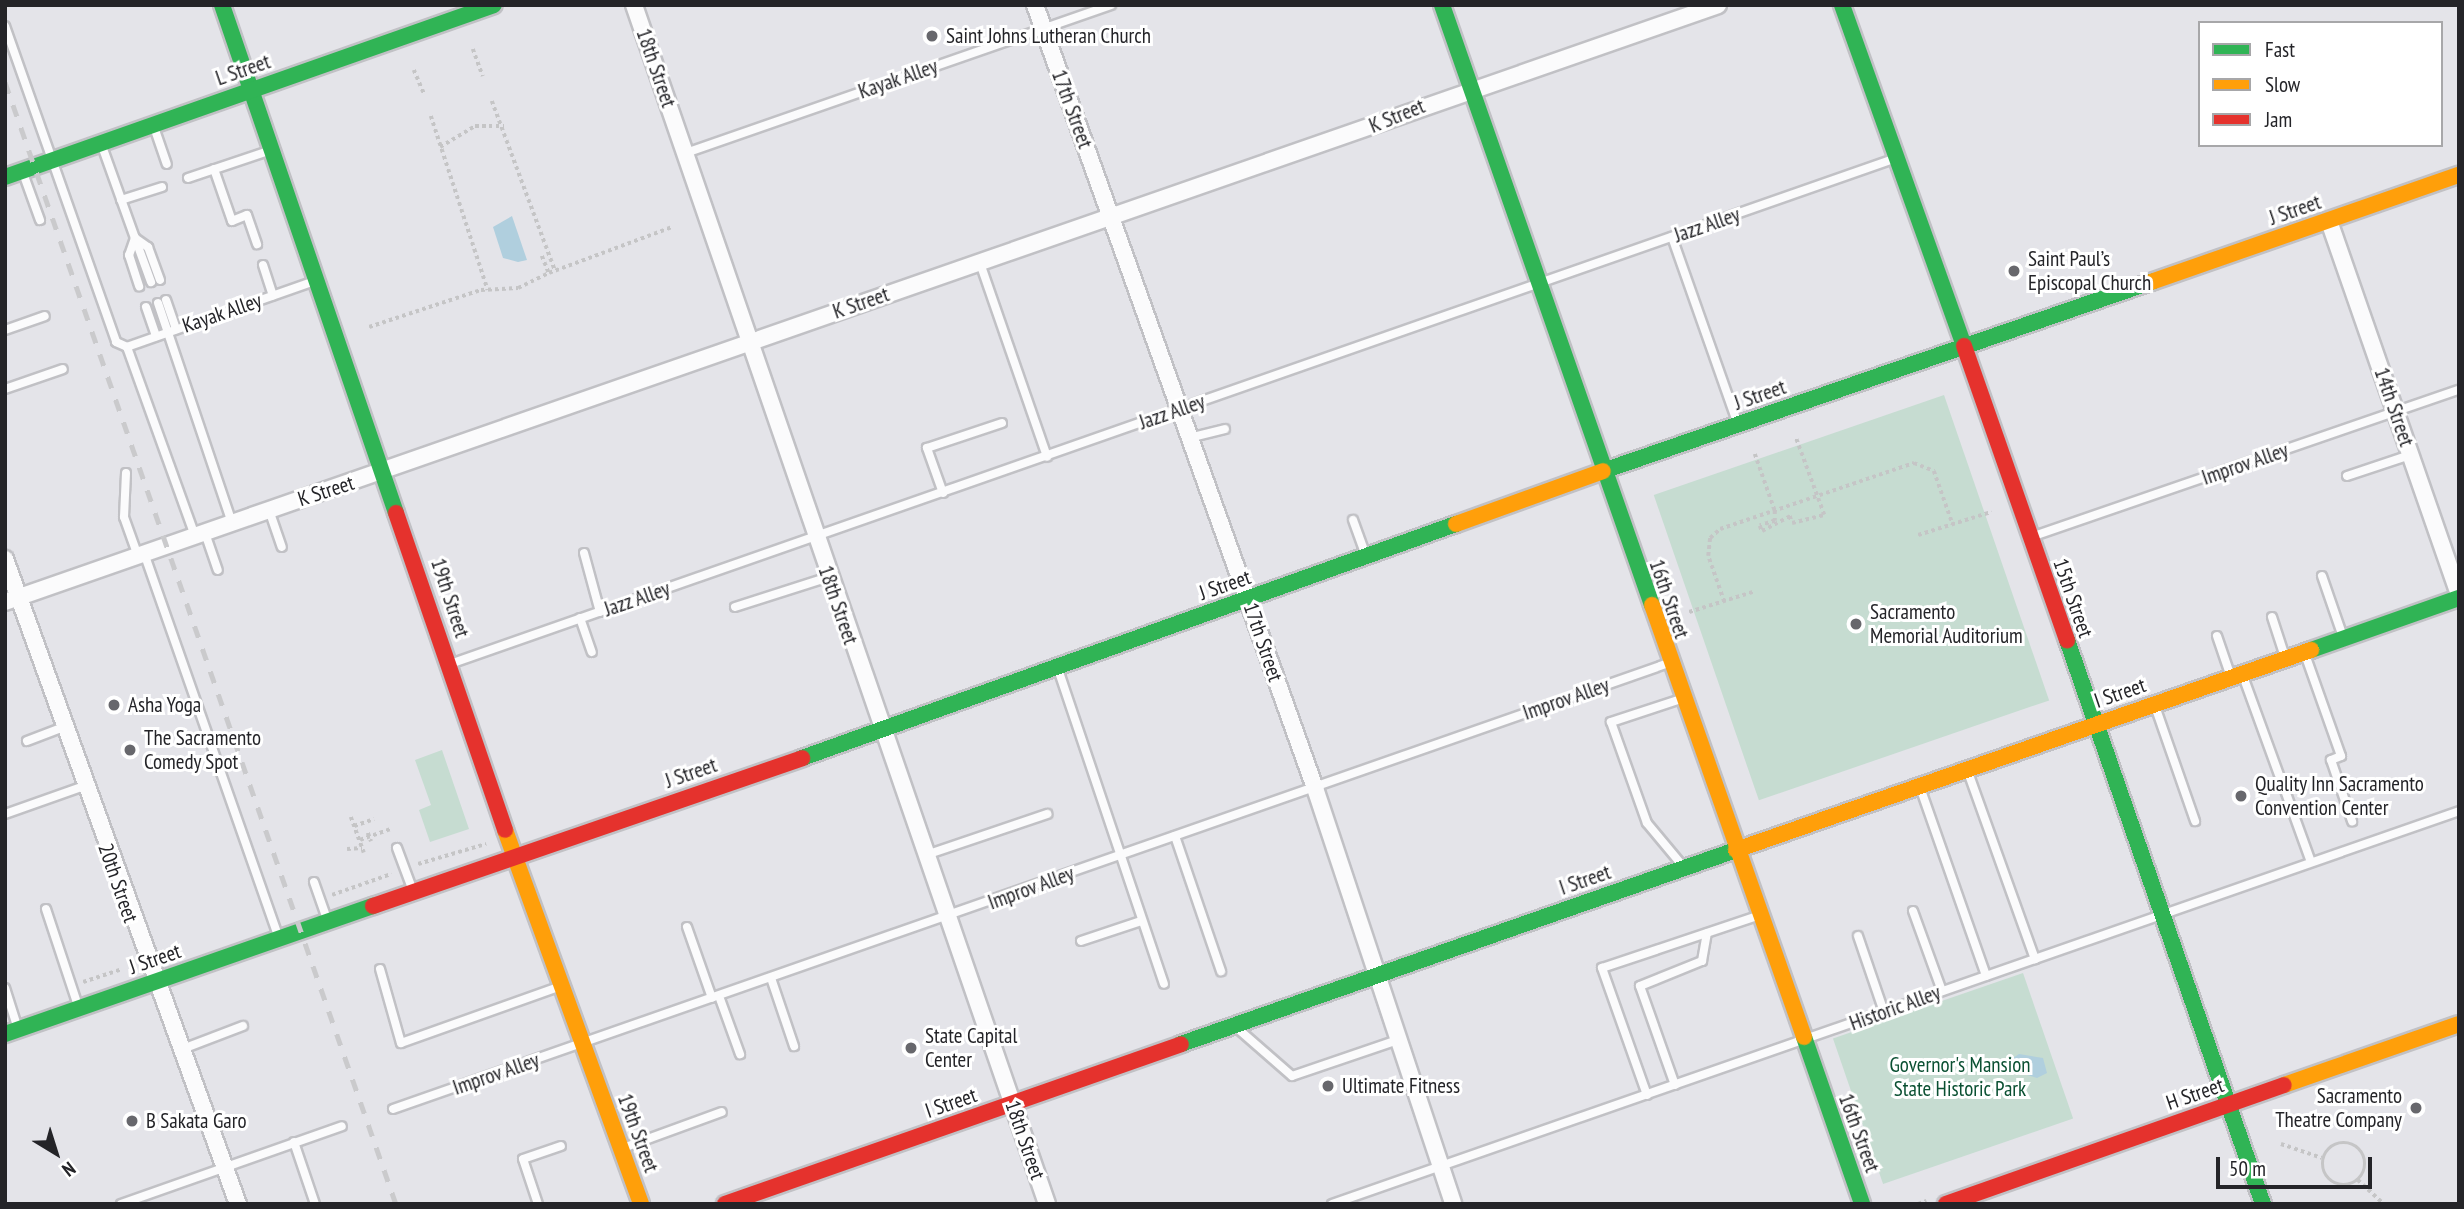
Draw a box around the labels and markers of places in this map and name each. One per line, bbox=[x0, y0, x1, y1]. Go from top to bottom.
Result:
place label: Saint Johns Lutheran Church bbox=[946, 23, 1151, 49]
marker: Saint Johns Lutheran Church bbox=[924, 28, 940, 44]
place label: Saint Paul’s Episcopal Church bbox=[2028, 246, 2151, 296]
marker: Saint Paul’s Episcopal Church bbox=[2006, 263, 2022, 279]
place label: Sacramento Memorial Auditorium bbox=[1870, 599, 2023, 649]
marker: Sacramento Memorial Auditorium bbox=[1848, 616, 1864, 632]
place label: Asha Yoga bbox=[128, 692, 202, 718]
marker: Asha Yoga bbox=[106, 697, 122, 713]
place label: The Sacramento Comedy Spot bbox=[144, 725, 261, 775]
marker: The Sacramento Comedy Spot bbox=[122, 742, 138, 758]
place label: Quality Inn Sacramento Convention Center bbox=[2255, 771, 2425, 821]
marker: Quality Inn Sacramento Convention Center bbox=[2233, 788, 2249, 804]
place label: State Capital Center bbox=[925, 1023, 1017, 1073]
marker: State Capital Center bbox=[903, 1040, 919, 1056]
place label: Ultimate Fitness bbox=[1342, 1073, 1460, 1099]
marker: Ultimate Fitness bbox=[1320, 1078, 1336, 1094]
place label: Sacramento Theatre Company bbox=[2275, 1083, 2402, 1133]
marker: Sacramento Theatre Company bbox=[2408, 1100, 2424, 1116]
place label: B Sakata Garo bbox=[146, 1108, 246, 1134]
marker: B Sakata Garo bbox=[124, 1113, 140, 1129]

